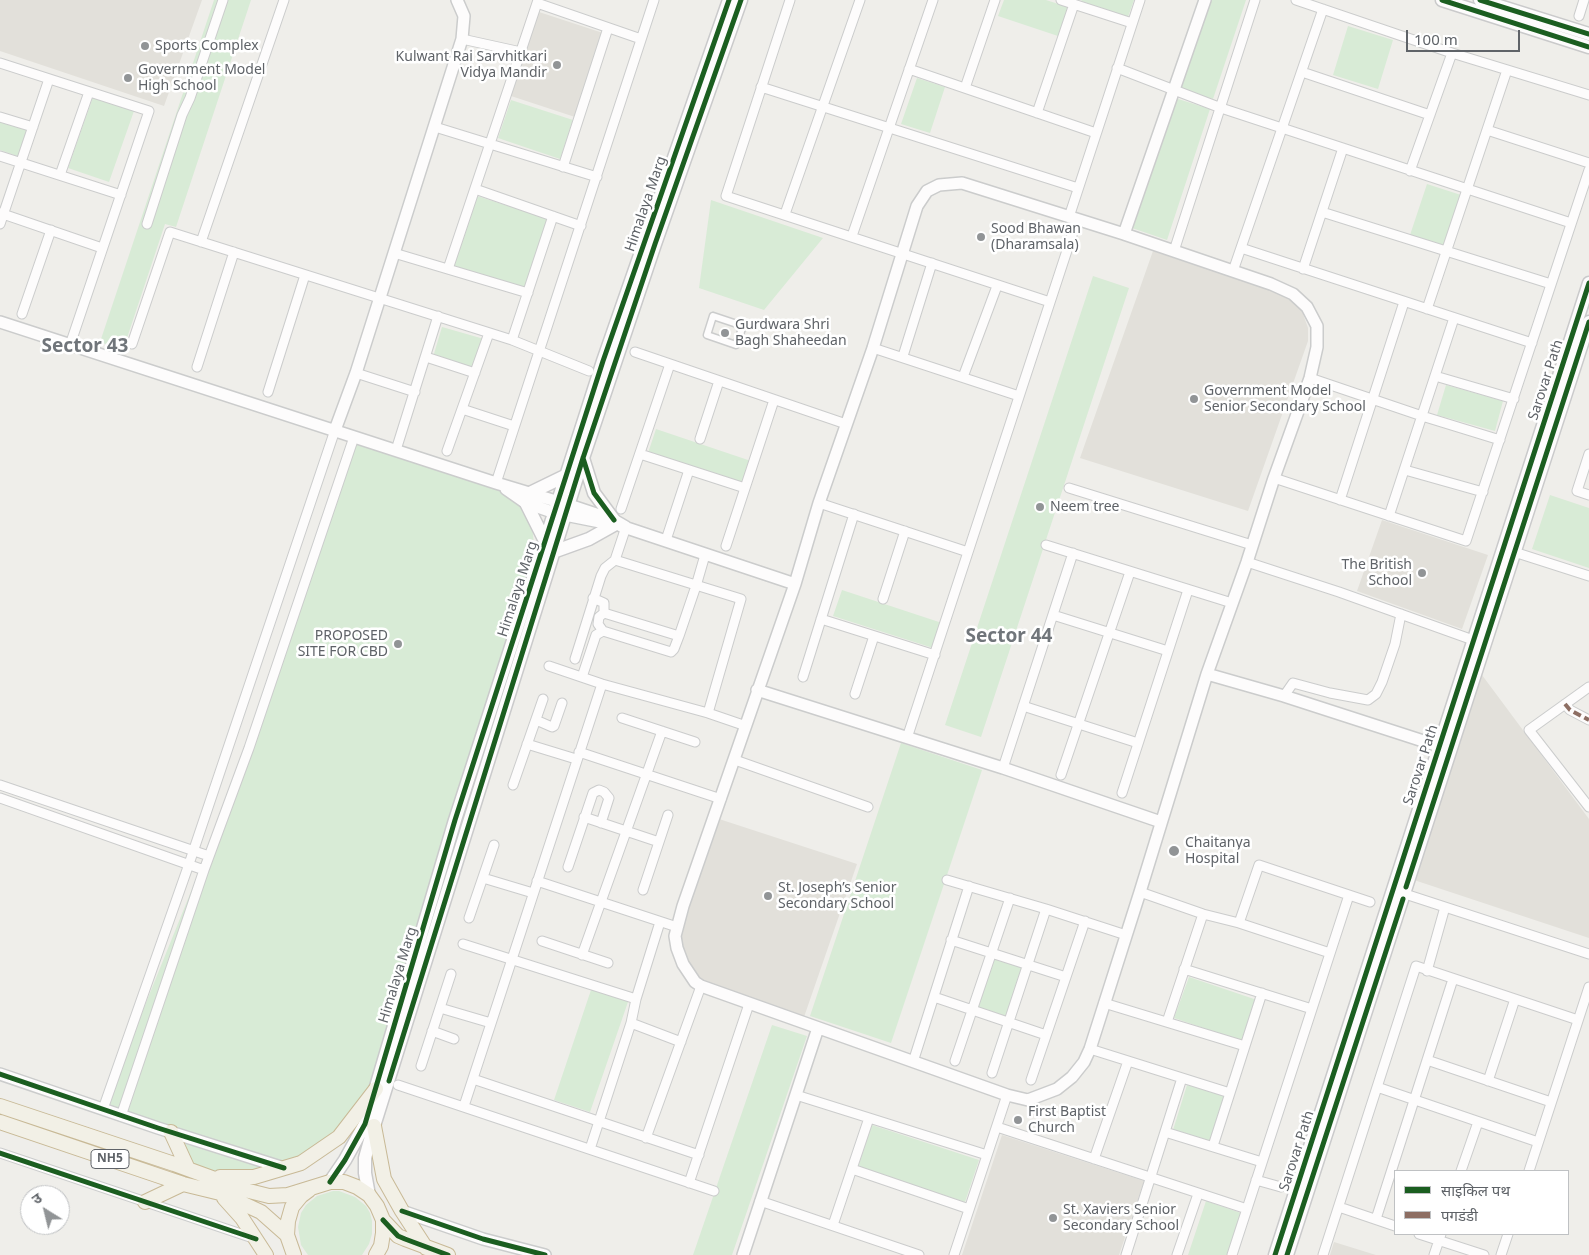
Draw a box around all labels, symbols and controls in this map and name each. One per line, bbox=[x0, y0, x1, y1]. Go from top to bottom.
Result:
scale bar bbox=[1409, 20, 1523, 52]
text: 100 m bbox=[1414, 29, 1458, 49]
place label: Sports Complex bbox=[155, 38, 259, 54]
marker: Sports Complex bbox=[139, 40, 151, 52]
place label: Kulwant Rai Sarvhitkari Vidya Mandir bbox=[396, 49, 547, 82]
marker: Kulwant Rai Sarvhitkari Vidya Mandir bbox=[551, 59, 563, 71]
place label: Government Model High School bbox=[138, 62, 265, 94]
marker: Government Model High School bbox=[122, 72, 134, 84]
street label: Himalaya Marg bbox=[622, 154, 670, 254]
place label: Sood Bhawan (Dharamsala) bbox=[991, 221, 1081, 253]
marker: Sood Bhawan (Dharamsala) bbox=[975, 231, 987, 243]
place label: Gurdwara Shri Bagh Shaheedan bbox=[735, 317, 847, 350]
marker: Gurdwara Shri Bagh Shaheedan bbox=[719, 327, 731, 339]
district label: Sector 43 bbox=[42, 336, 128, 358]
street label: Sarovar Path bbox=[1525, 338, 1567, 422]
place label: Government Model Senior Secondary School bbox=[1204, 383, 1366, 416]
marker: Government Model Senior Secondary School bbox=[1188, 393, 1200, 405]
place label: Neem tree bbox=[1050, 499, 1120, 515]
marker: Neem tree bbox=[1034, 501, 1046, 513]
street label: Himalaya Marg bbox=[495, 539, 541, 639]
place label: The British School bbox=[1342, 557, 1412, 590]
marker: The British School bbox=[1416, 567, 1428, 579]
district label: Sector 44 bbox=[966, 626, 1052, 648]
place label: PROPOSED SITE FOR CBD bbox=[298, 628, 388, 660]
marker: PROPOSED SITE FOR CBD bbox=[392, 638, 404, 650]
street label: Sarovar Path bbox=[1400, 723, 1442, 807]
place label: Chaitanya Hospital bbox=[1185, 835, 1251, 868]
marker: Chaitanya Hospital bbox=[1167, 844, 1181, 858]
place label: St. Joseph’s Senior Secondary School bbox=[778, 880, 897, 912]
marker: St. Joseph’s Senior Secondary School bbox=[762, 890, 774, 902]
street label: Himalaya Marg bbox=[375, 925, 421, 1025]
place label: First Baptist Church bbox=[1028, 1104, 1106, 1136]
street label: Sarovar Path bbox=[1276, 1109, 1318, 1193]
marker: First Baptist Church bbox=[1012, 1114, 1024, 1126]
road number: NH5 bbox=[91, 1150, 129, 1168]
legend bbox=[1394, 1170, 1569, 1235]
text: साइकिल पथ bbox=[1441, 1180, 1510, 1200]
north arrow bbox=[20, 1185, 70, 1235]
text: उ bbox=[28, 1188, 45, 1208]
place label: St. Xaviers Senior Secondary School bbox=[1063, 1202, 1179, 1234]
text: पगडंडी bbox=[1441, 1205, 1478, 1225]
marker: St. Xaviers Senior Secondary School bbox=[1047, 1212, 1059, 1224]

